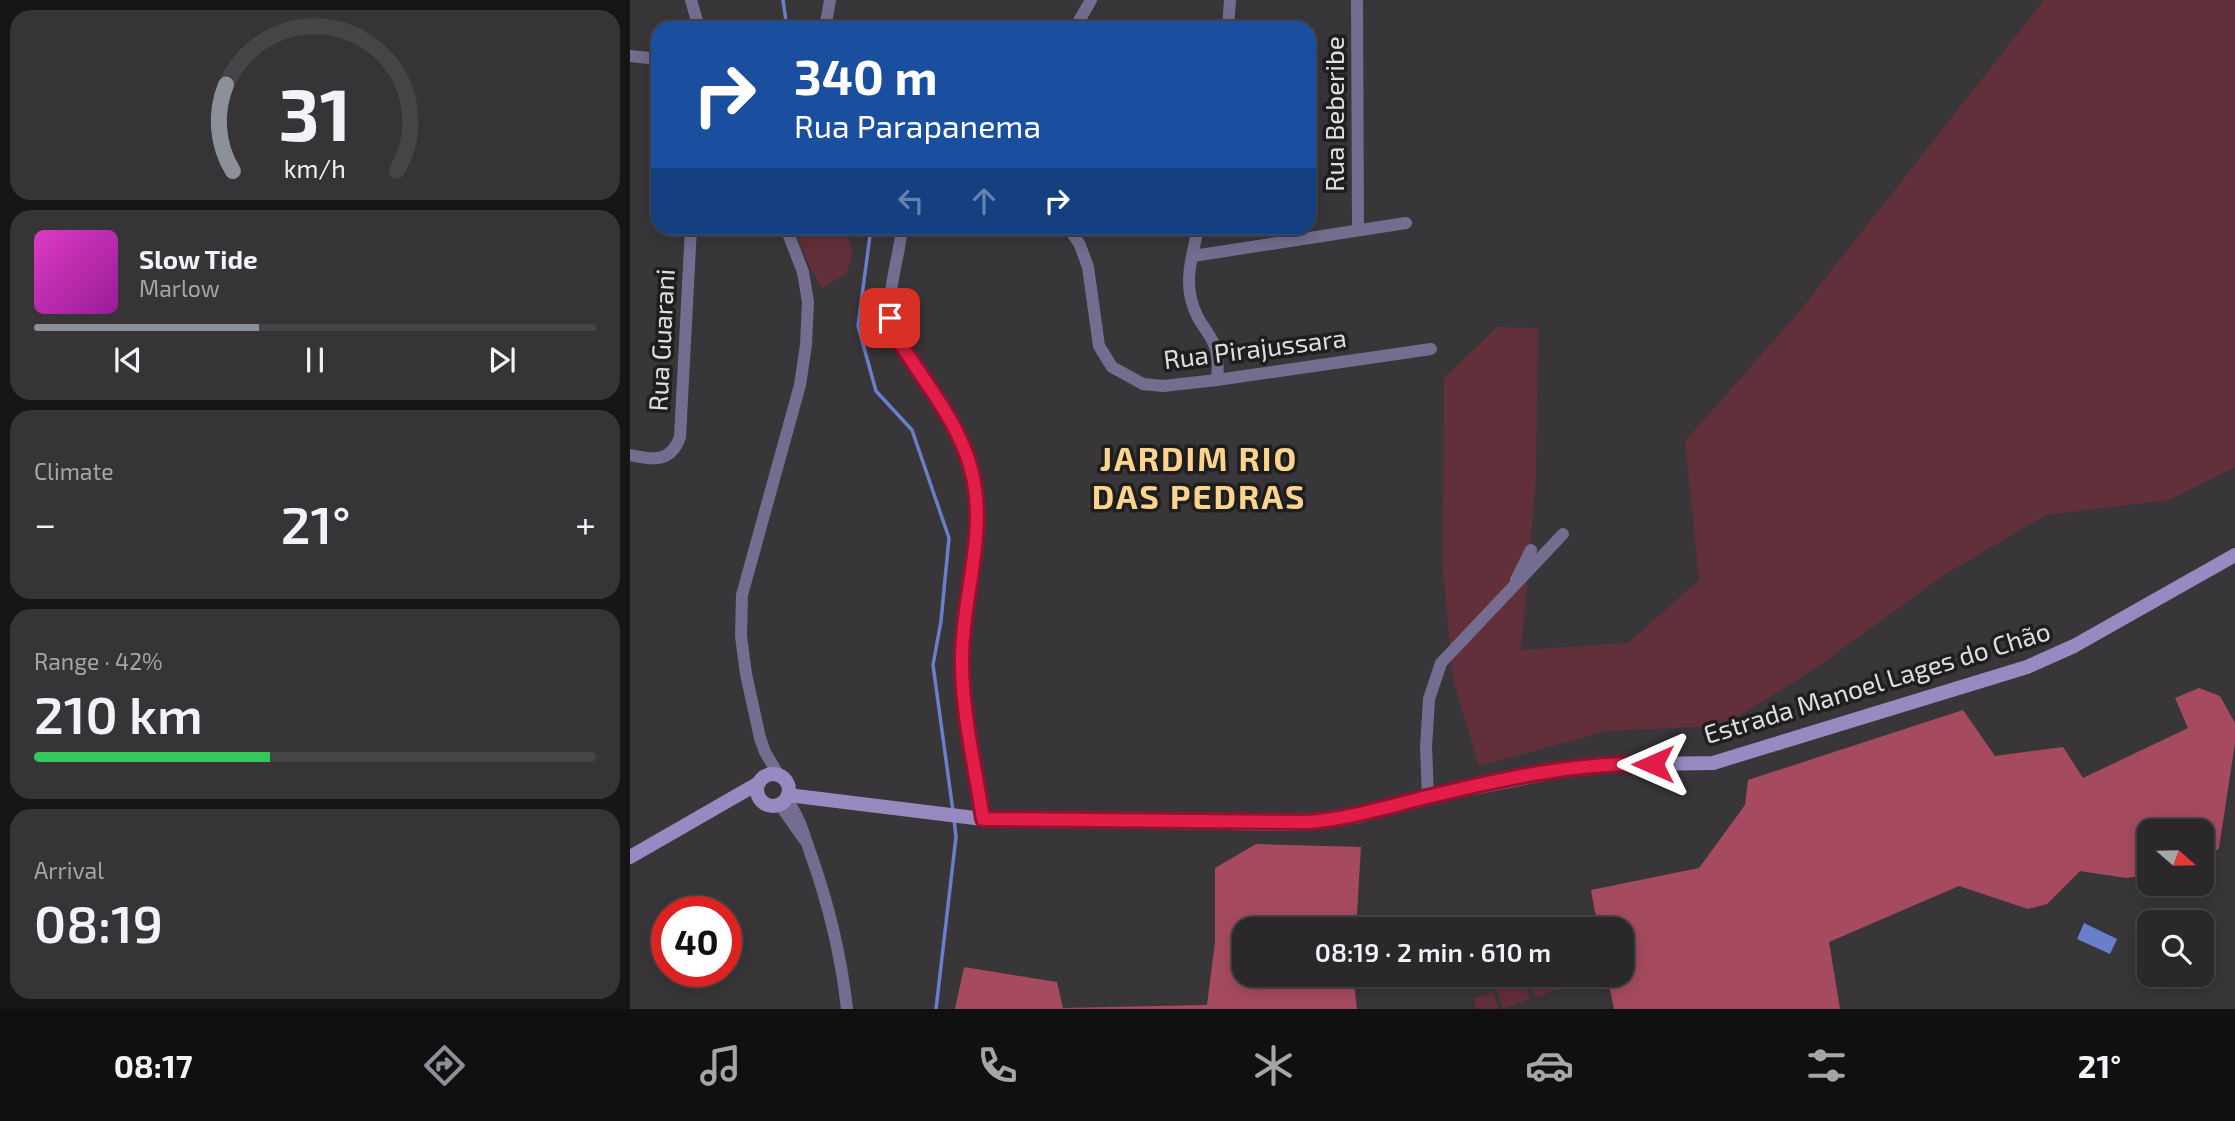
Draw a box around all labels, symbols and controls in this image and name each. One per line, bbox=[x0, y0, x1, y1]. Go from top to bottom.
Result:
street label: Rua Beberibe bbox=[1318, 36, 1349, 192]
text: 340 m bbox=[794, 46, 938, 105]
icon: right bbox=[679, 49, 770, 140]
text: 31 bbox=[279, 68, 351, 156]
text: Rua Parapanema bbox=[794, 106, 1041, 144]
text: km/h bbox=[284, 153, 346, 183]
icon: left bbox=[892, 182, 930, 220]
icon: ahead bbox=[965, 182, 1003, 220]
icon: right bbox=[1038, 182, 1076, 220]
text: Slow Tide bbox=[139, 243, 258, 274]
street label: Rua Guarani bbox=[641, 268, 680, 412]
text: Marlow bbox=[139, 274, 220, 302]
pin bbox=[860, 288, 920, 348]
icon: arrive bbox=[871, 299, 909, 337]
street label: Rua Pirajussara bbox=[1162, 321, 1348, 374]
icon: previous bbox=[109, 341, 147, 379]
icon: pause bbox=[296, 341, 334, 379]
icon: next bbox=[483, 341, 521, 379]
district label: JARDIM RIO DAS PEDRAS bbox=[1092, 438, 1306, 516]
text: Climate bbox=[34, 457, 114, 485]
text: 21° bbox=[281, 492, 351, 554]
text: − bbox=[34, 500, 56, 546]
text: + bbox=[575, 500, 596, 546]
street label: Estrada Manoel Lages do Chão bbox=[1700, 614, 2054, 749]
text: Range · 42% bbox=[34, 647, 163, 675]
text: 210 km bbox=[34, 682, 203, 744]
position arrow bbox=[1616, 727, 1690, 801]
north arrow bbox=[2137, 819, 2214, 896]
map controls bbox=[2137, 819, 2214, 987]
text: Arrival bbox=[34, 856, 104, 884]
text: 08:19 bbox=[34, 891, 163, 953]
speed limit sign: 40 bbox=[651, 896, 742, 987]
button: search bbox=[2137, 910, 2214, 987]
text: 08:19 · 2 min · 610 m bbox=[1315, 936, 1551, 967]
icon: directions bbox=[420, 1041, 469, 1090]
icon: music bbox=[696, 1041, 745, 1090]
icon: phone bbox=[973, 1041, 1022, 1090]
icon: climate bbox=[1249, 1041, 1298, 1090]
icon: car bbox=[1525, 1041, 1574, 1090]
icon: filters bbox=[1802, 1041, 1851, 1090]
text: 08:17 bbox=[114, 1046, 193, 1084]
text: 21° bbox=[2078, 1046, 2121, 1084]

